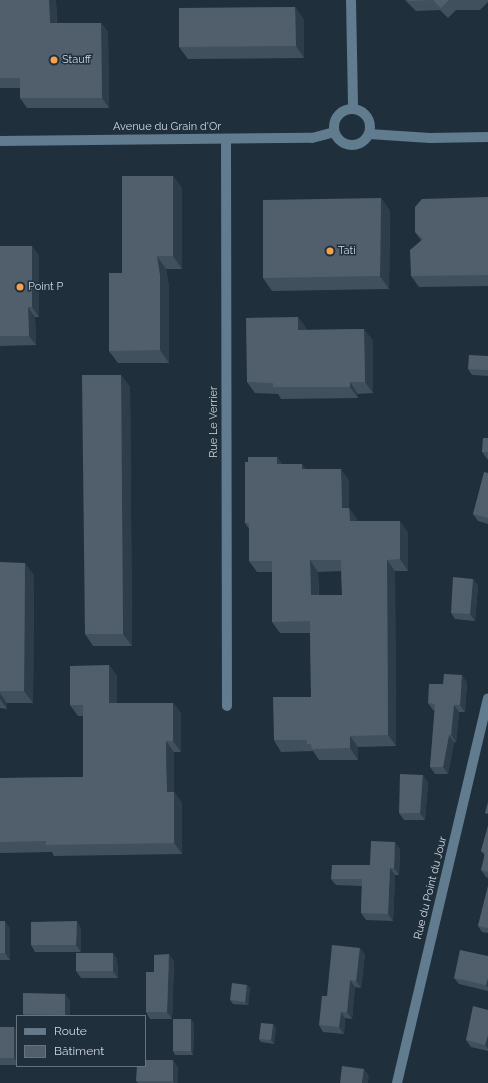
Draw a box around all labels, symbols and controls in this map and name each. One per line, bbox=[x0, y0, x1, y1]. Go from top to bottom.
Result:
place label: Stauff bbox=[62, 53, 91, 67]
marker: Stauff bbox=[49, 55, 59, 65]
street label: Avenue du Grain d'Or bbox=[113, 120, 221, 134]
place label: Tati bbox=[338, 244, 356, 258]
marker: Tati bbox=[325, 246, 335, 256]
place label: Point P bbox=[28, 280, 63, 294]
marker: Point P bbox=[15, 282, 25, 292]
street label: Rue Le Verrier bbox=[207, 386, 221, 458]
street label: Rue du Point du Jour bbox=[412, 835, 450, 941]
legend bbox=[16, 1015, 146, 1067]
text: Route bbox=[54, 1024, 87, 1038]
text: Bâtiment bbox=[54, 1044, 104, 1058]

